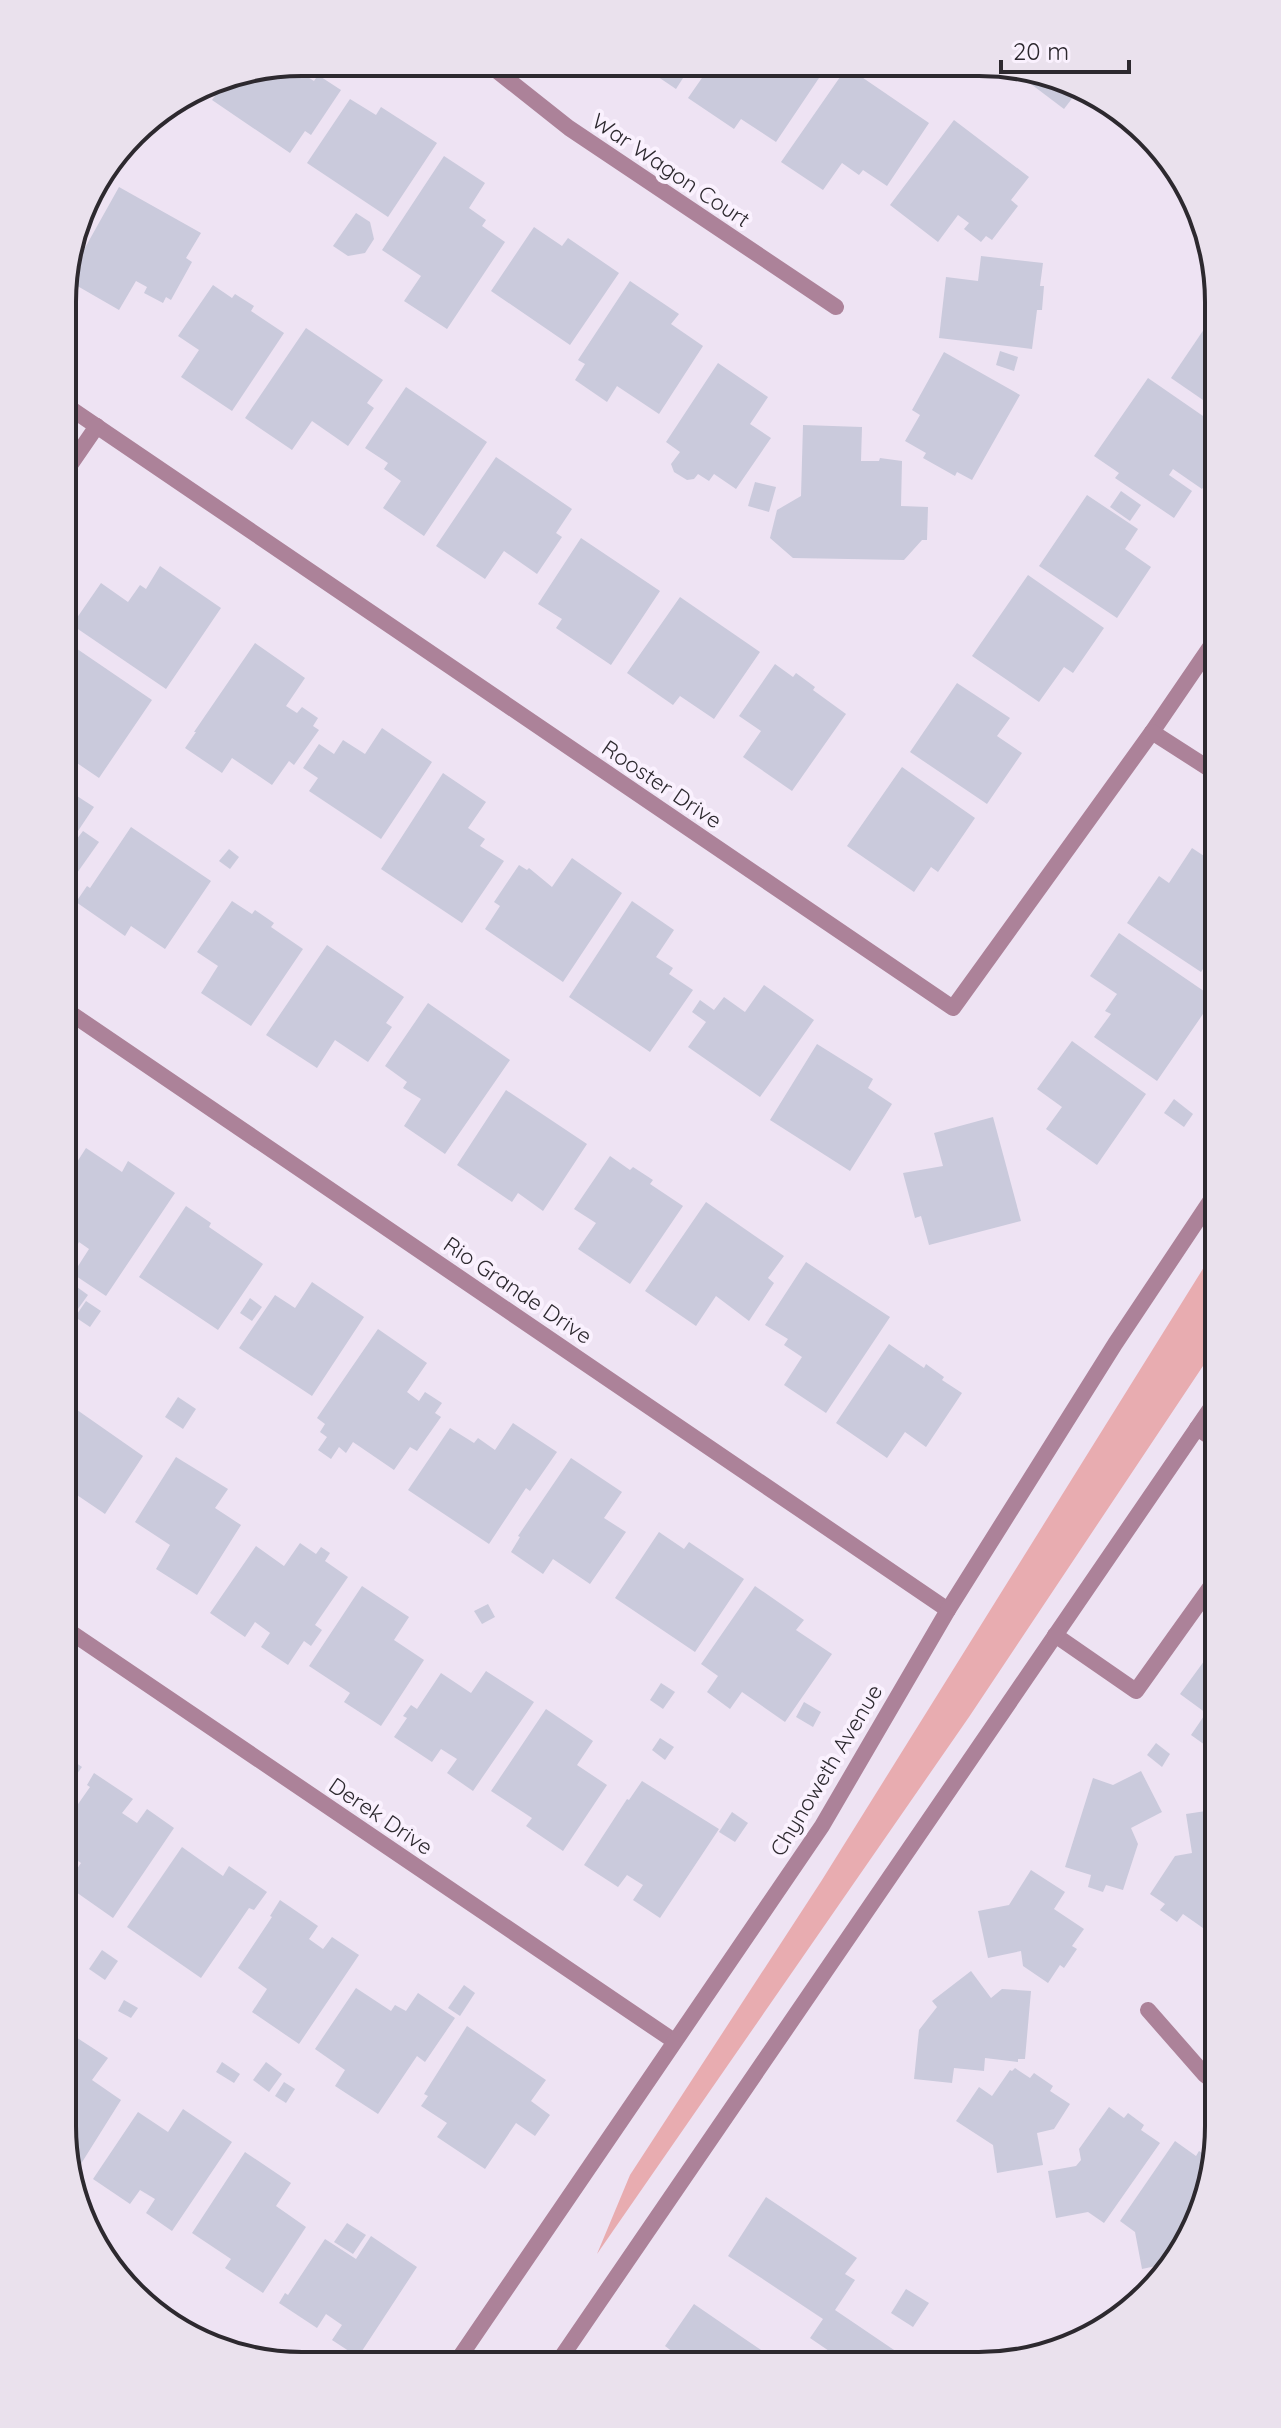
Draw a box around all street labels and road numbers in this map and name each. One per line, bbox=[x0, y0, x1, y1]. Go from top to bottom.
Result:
street label: War Wagon Court bbox=[587, 107, 755, 233]
street label: Rooster Drive bbox=[597, 734, 727, 834]
street label: Rio Grande Drive bbox=[438, 1230, 598, 1350]
street label: Chynoweth Avenue bbox=[764, 1679, 888, 1861]
street label: Derek Drive bbox=[324, 1771, 438, 1861]

